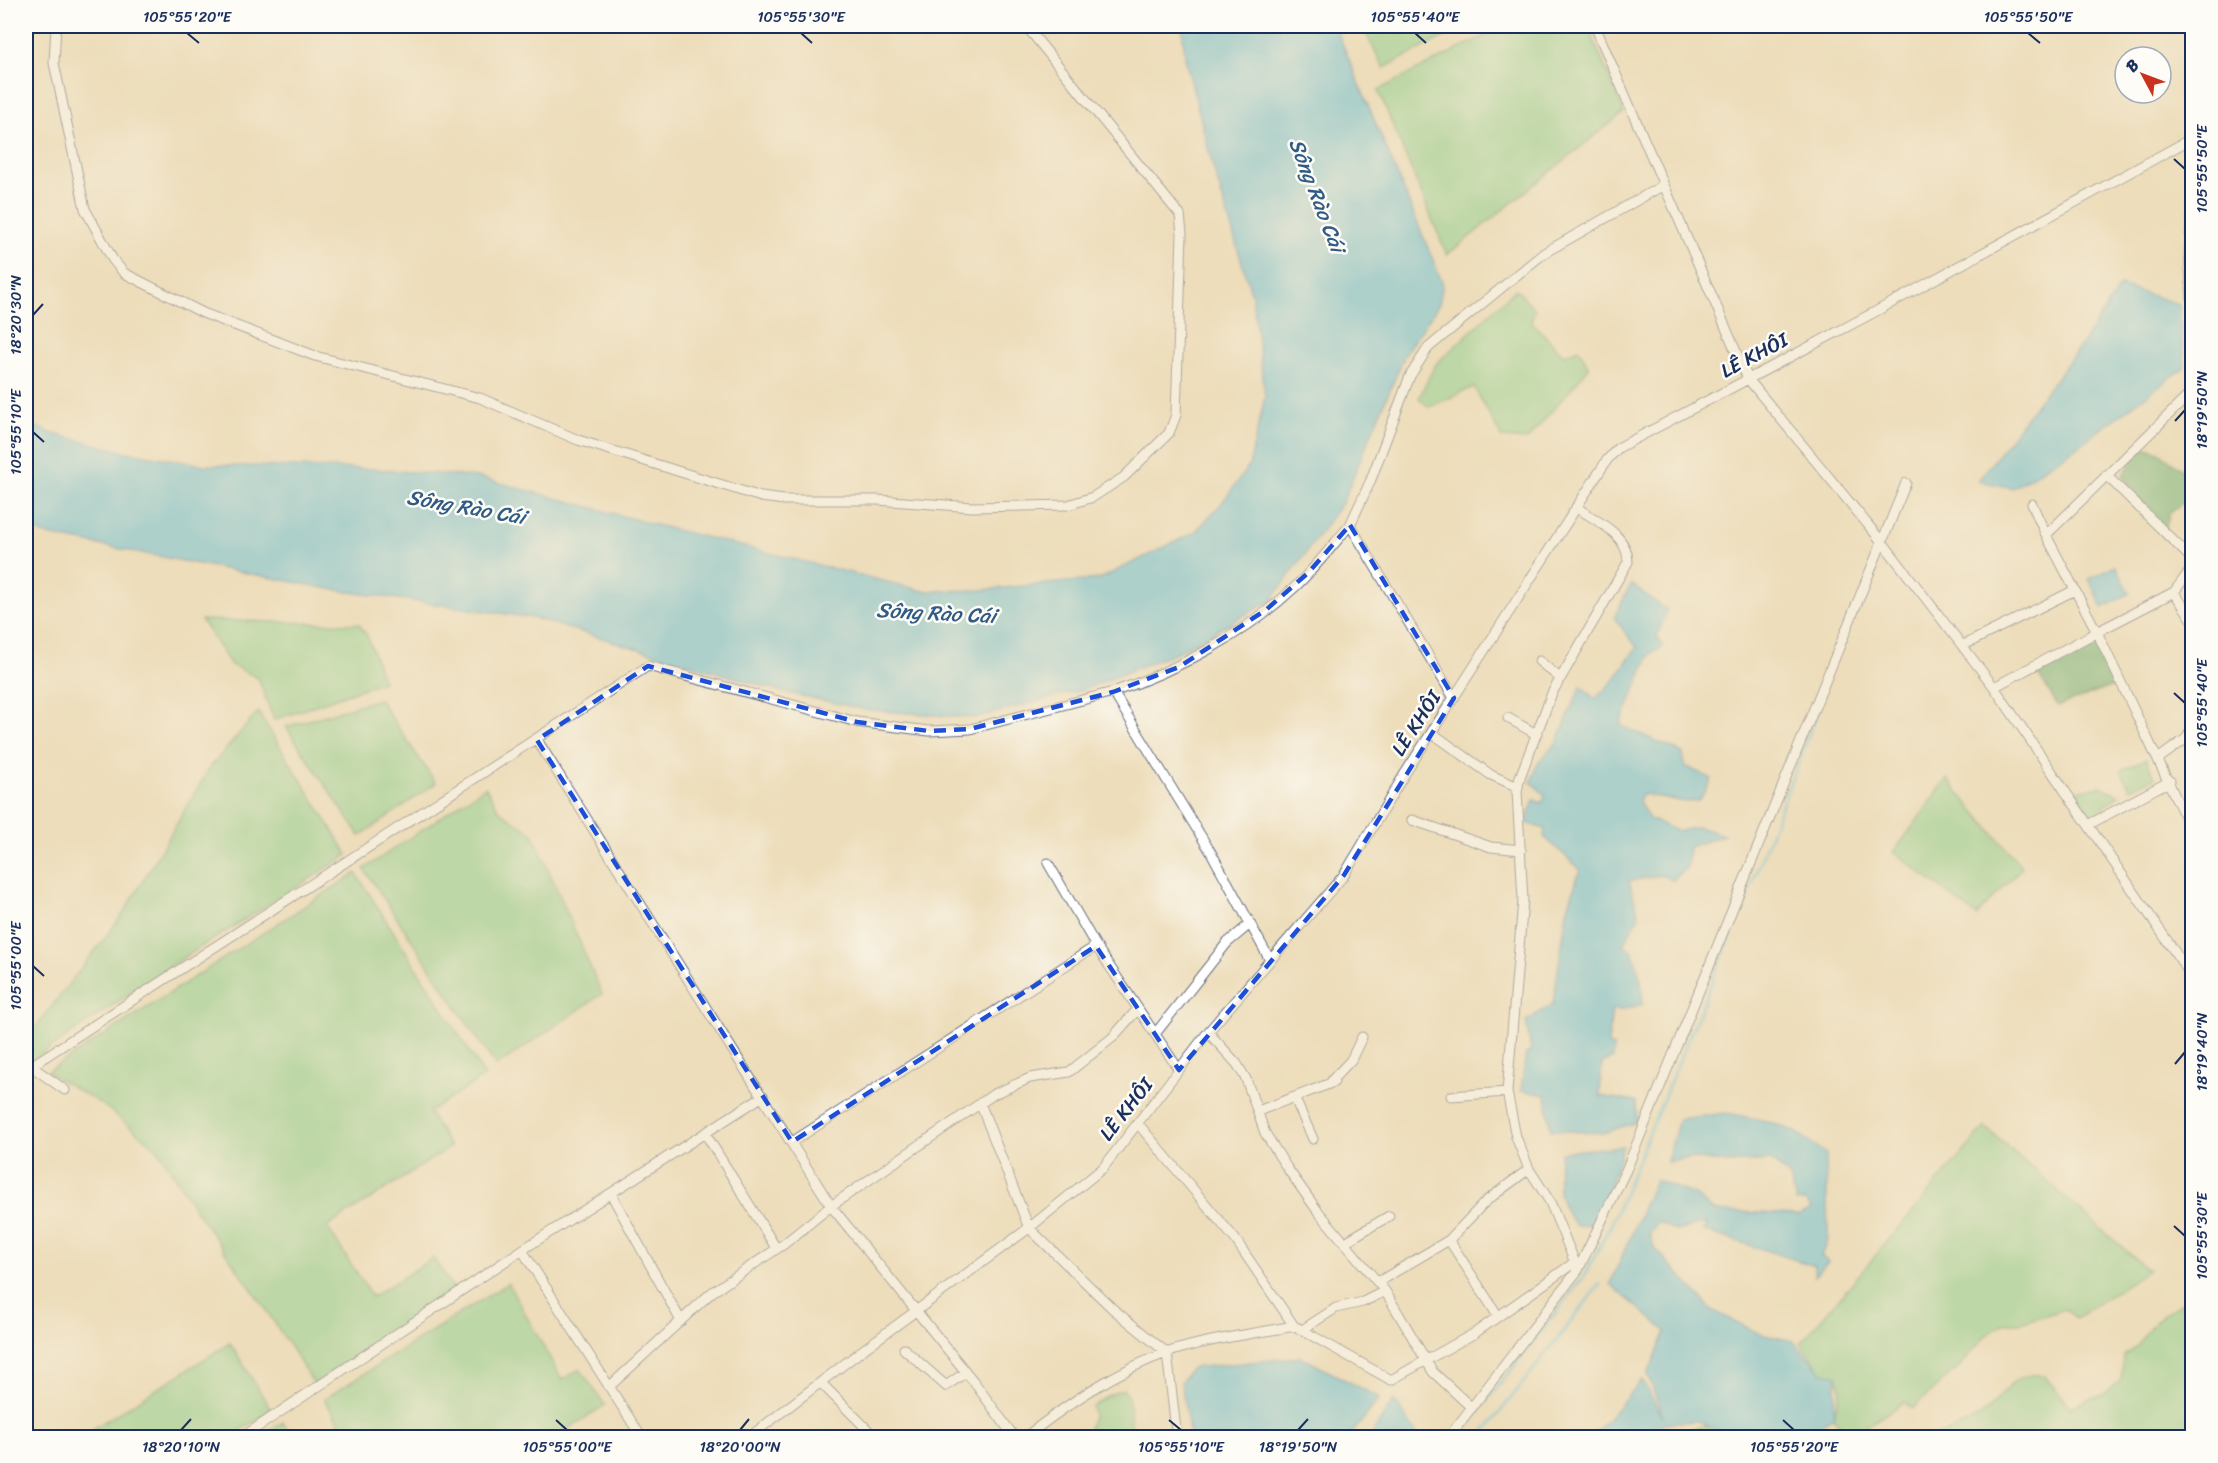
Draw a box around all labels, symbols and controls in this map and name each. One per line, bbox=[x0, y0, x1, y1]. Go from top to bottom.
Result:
text: 105°55'20"E bbox=[143, 4, 233, 30]
text: 105°55'30"E bbox=[757, 4, 847, 30]
text: 105°55'40"E bbox=[1371, 4, 1461, 30]
text: 105°55'50"E bbox=[1984, 4, 2074, 30]
north arrow bbox=[2113, 45, 2173, 105]
text: B bbox=[2118, 51, 2147, 79]
text: 105°55'50"E bbox=[2189, 123, 2215, 213]
water label: Sông Rào Cái bbox=[1278, 132, 1358, 262]
text: 18°20'30"N bbox=[3, 274, 29, 355]
street label: LÊ KHÔI bbox=[1714, 322, 1796, 388]
text: 18°19'50"N bbox=[2189, 370, 2215, 449]
text: 105°55'10"E bbox=[3, 387, 29, 475]
water label: Sông Rào Cái bbox=[404, 478, 532, 537]
water label: Sông Rào Cái bbox=[875, 591, 1001, 635]
text: 105°55'40"E bbox=[2189, 657, 2215, 747]
street label: LÊ KHÔI bbox=[1382, 682, 1451, 763]
text: 105°55'00"E bbox=[3, 920, 29, 1010]
text: 18°19'40"N bbox=[2189, 1012, 2215, 1091]
street label: LÊ KHÔI bbox=[1090, 1069, 1163, 1149]
text: 105°55'30"E bbox=[2189, 1190, 2215, 1280]
text: 18°20'10"N bbox=[142, 1434, 221, 1460]
text: 105°55'00"E bbox=[523, 1434, 613, 1460]
text: 18°20'00"N bbox=[699, 1434, 781, 1460]
text: 105°55'10"E bbox=[1138, 1434, 1226, 1460]
text: 18°19'50"N bbox=[1259, 1434, 1338, 1460]
text: 105°55'20"E bbox=[1750, 1434, 1840, 1460]

